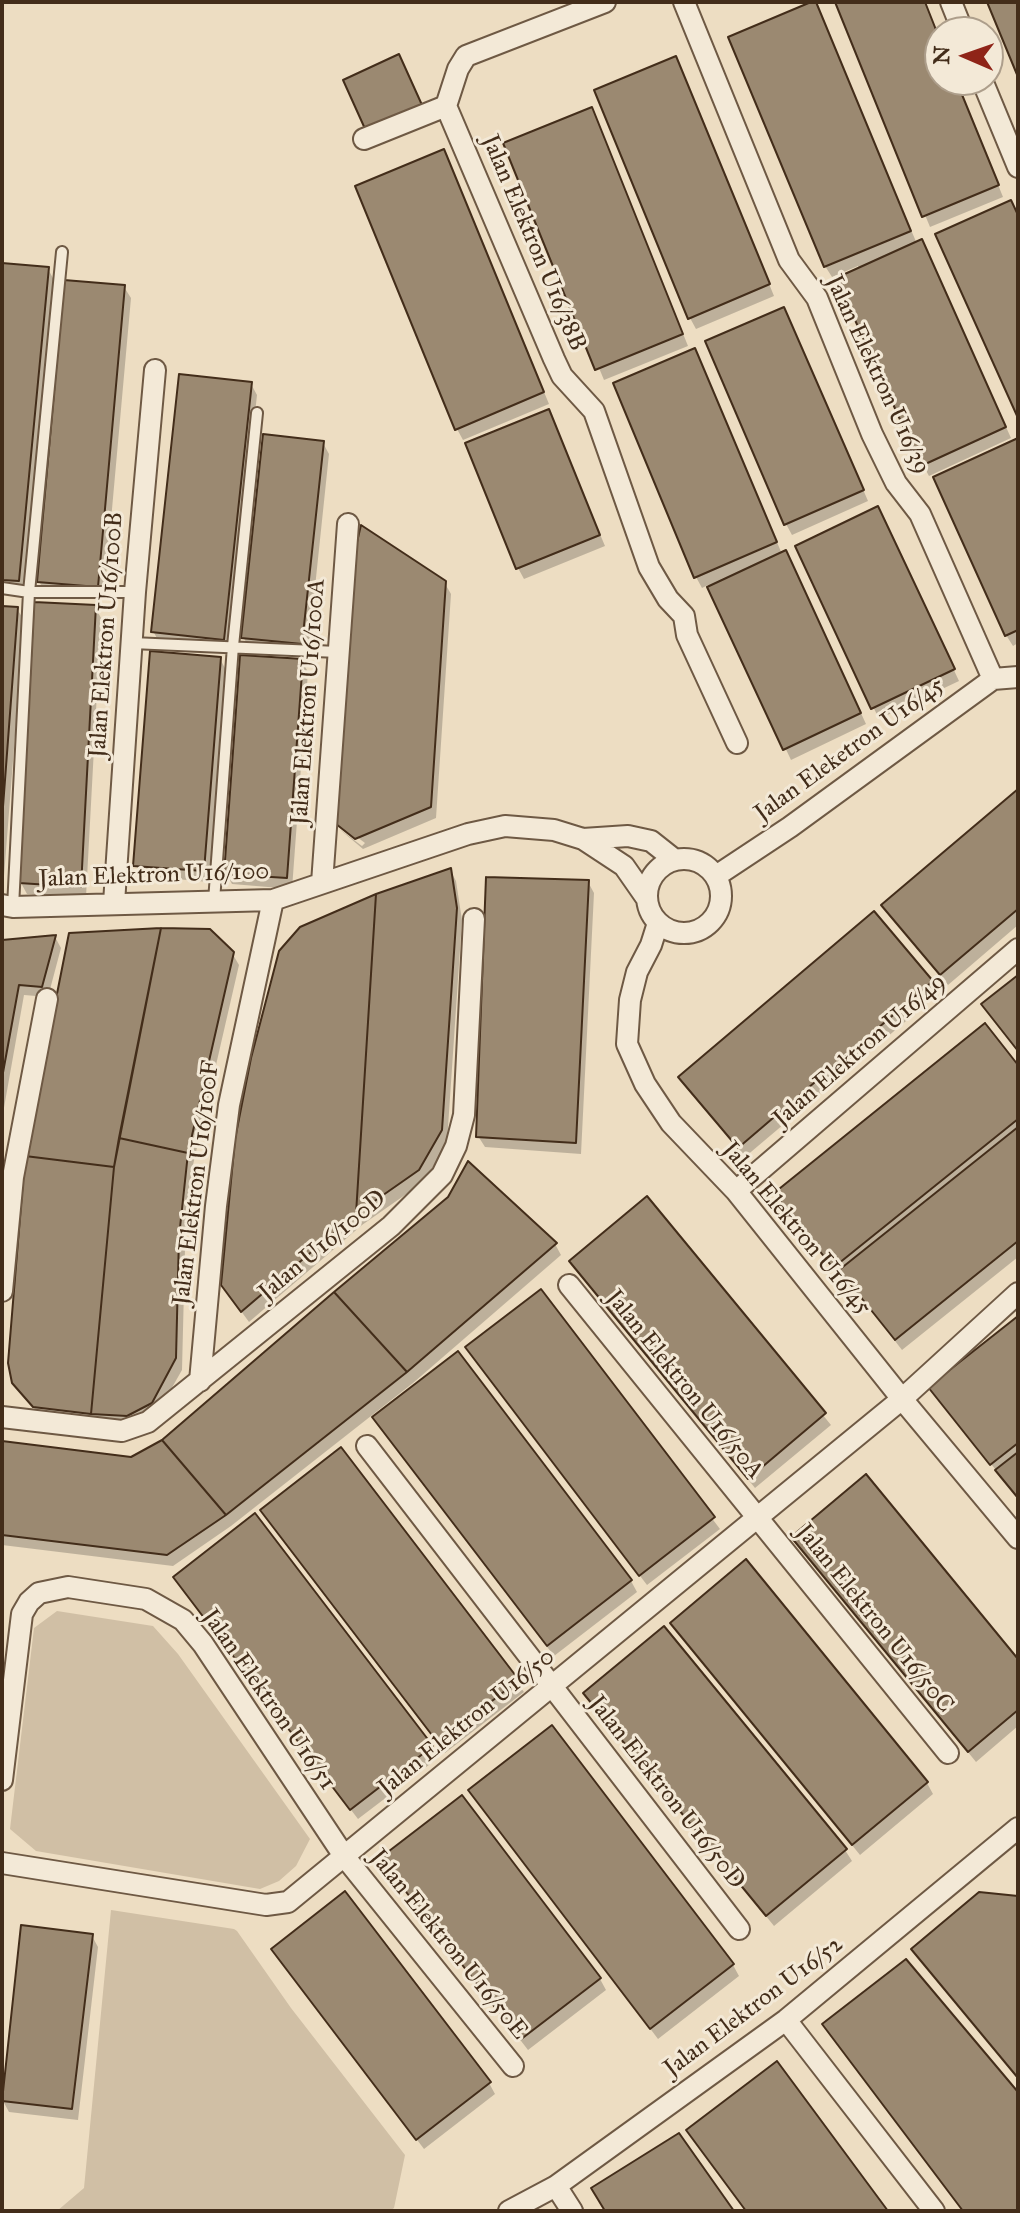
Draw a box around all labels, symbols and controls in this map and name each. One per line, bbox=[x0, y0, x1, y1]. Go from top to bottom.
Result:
north arrow bbox=[924, 16, 1004, 96]
text: N bbox=[928, 45, 955, 65]
street label: Jalan Elektron U16/38B bbox=[474, 131, 592, 355]
street label: Jalan Elektron U16/39 bbox=[818, 271, 936, 479]
street label: Jalan Elektron U16/100B bbox=[84, 511, 130, 759]
street label: Jalan Elektron U16/100A bbox=[286, 578, 332, 826]
street label: Jalan Eleketron U16/45 bbox=[750, 672, 950, 828]
street label: Jalan Elektron U16/100 bbox=[38, 858, 270, 894]
street label: Jalan Elektron U16/49 bbox=[768, 968, 952, 1134]
street label: Jalan Elektron U16/100F bbox=[168, 1059, 226, 1307]
street label: Jalan Elektron U16/45 bbox=[715, 1136, 877, 1322]
street label: Jalan U16/100D bbox=[253, 1184, 393, 1308]
street label: Jalan Elektron U16/50A bbox=[599, 1285, 769, 1485]
street label: Jalan Elektron U16/50C bbox=[789, 1519, 959, 1719]
street label: Jalan Elektron U16/51 bbox=[195, 1604, 341, 1796]
street label: Jalan Elektron U16/50 bbox=[373, 1643, 561, 1803]
street label: Jalan Elektron U16/50D bbox=[582, 1691, 750, 1895]
street label: Jalan Elektron U16/50E bbox=[363, 1844, 533, 2046]
street label: Jalan Elektron U16/52 bbox=[659, 1930, 849, 2084]

